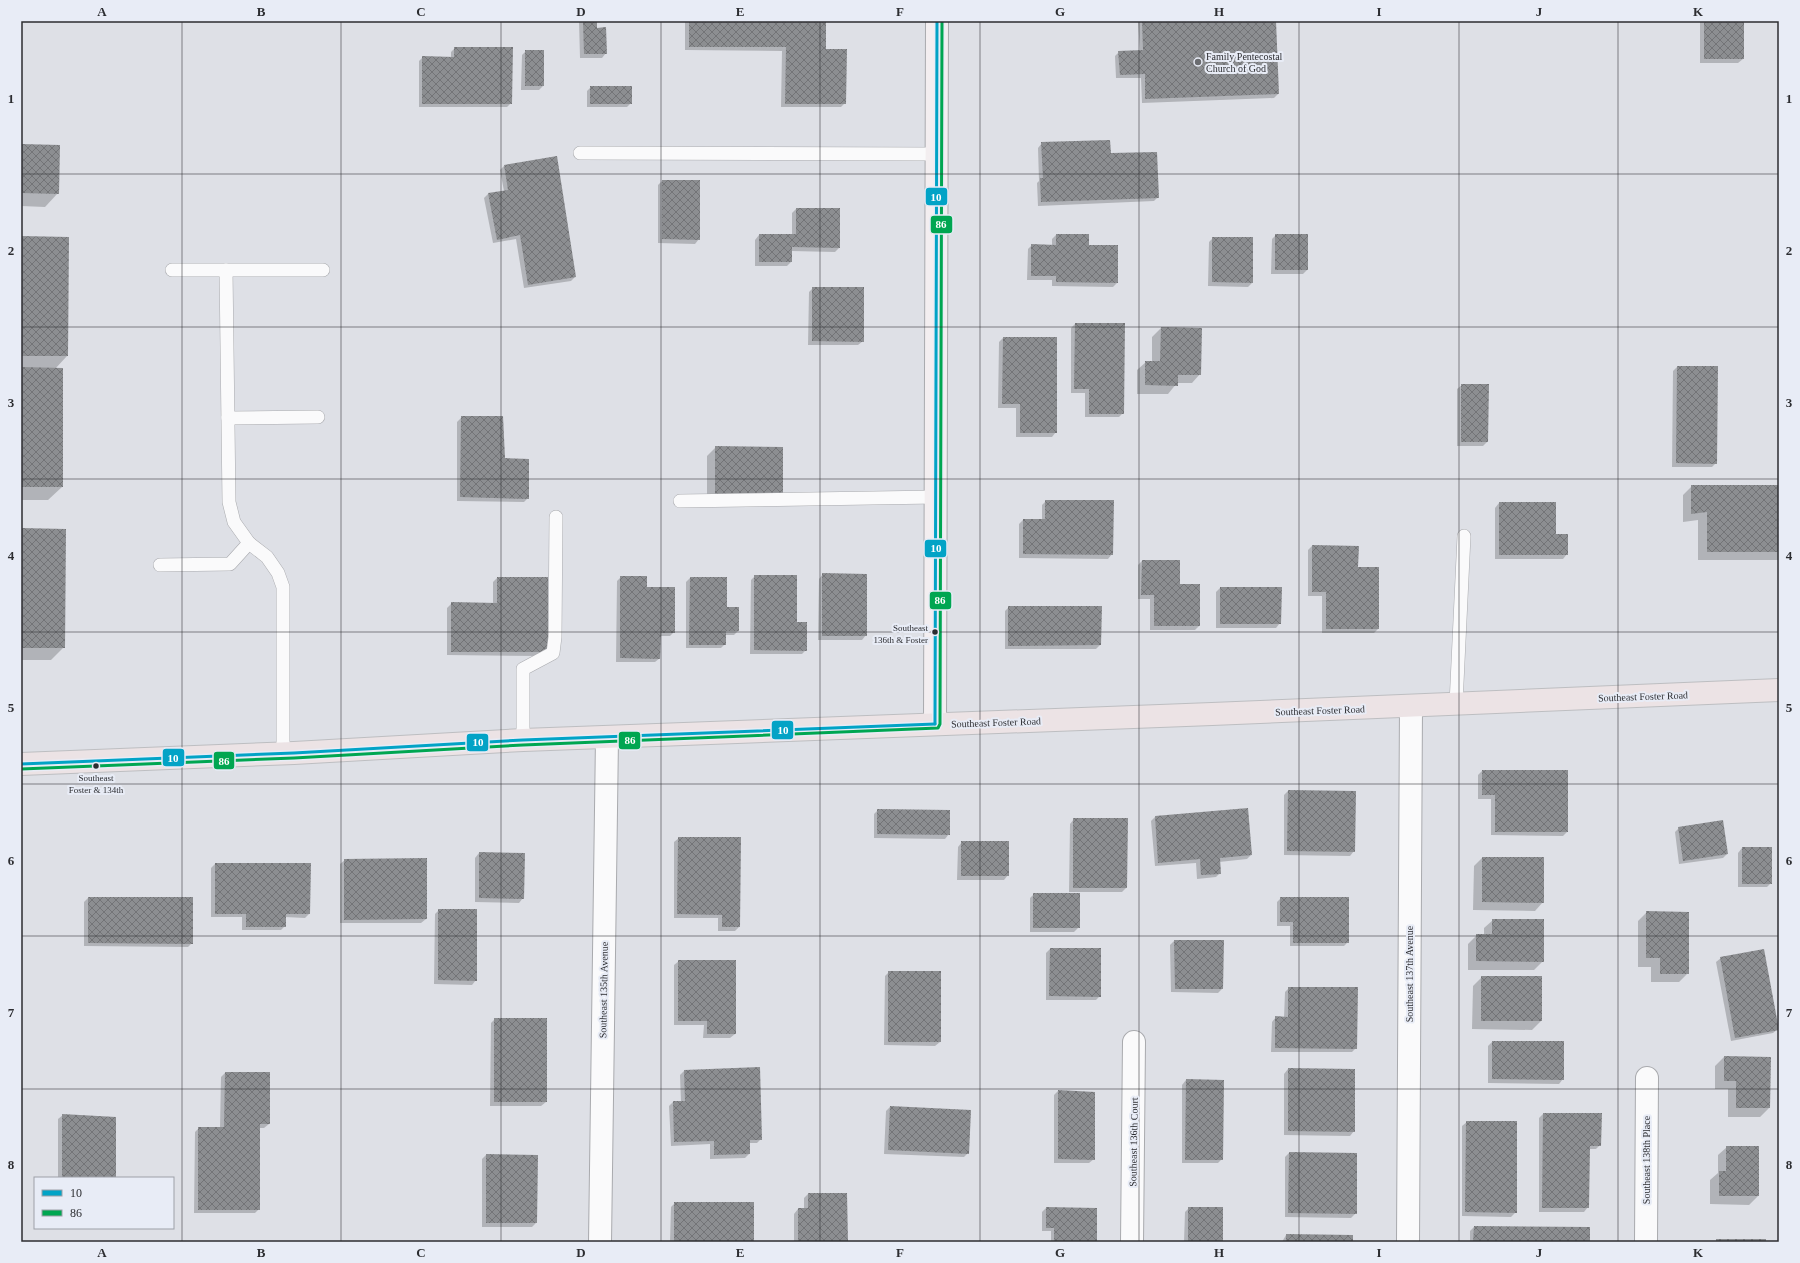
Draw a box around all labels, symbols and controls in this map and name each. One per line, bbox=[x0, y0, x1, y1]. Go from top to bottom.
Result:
text: A bbox=[97, 4, 107, 19]
text: B bbox=[257, 4, 266, 19]
text: C bbox=[416, 4, 426, 19]
text: D bbox=[576, 4, 586, 19]
text: E bbox=[736, 4, 744, 19]
text: F bbox=[896, 4, 904, 19]
text: G bbox=[1055, 4, 1065, 19]
text: H bbox=[1214, 4, 1224, 19]
text: I bbox=[1376, 4, 1382, 19]
text: J bbox=[1536, 4, 1543, 19]
text: K bbox=[1693, 4, 1704, 19]
place label: Family Pentecostal Church of God bbox=[1206, 51, 1283, 74]
marker: Family Pentecostal Church of God bbox=[1193, 57, 1203, 67]
text: 1 bbox=[8, 91, 14, 106]
text: 1 bbox=[1786, 91, 1792, 106]
line badge: 10 bbox=[925, 187, 948, 206]
text: 10 bbox=[931, 191, 942, 203]
line badge: 86 bbox=[930, 215, 953, 234]
text: 86 bbox=[936, 218, 947, 230]
text: 2 bbox=[8, 243, 14, 258]
text: 2 bbox=[1786, 243, 1792, 258]
text: 3 bbox=[8, 395, 15, 410]
text: 3 bbox=[1786, 395, 1793, 410]
line badge: 10 bbox=[924, 539, 947, 558]
text: 10 bbox=[931, 542, 942, 554]
text: 4 bbox=[8, 548, 15, 563]
text: 4 bbox=[1786, 548, 1793, 563]
line badge: 86 bbox=[929, 591, 952, 610]
text: 86 bbox=[935, 594, 946, 606]
place label: Southeast 136th & Foster bbox=[873, 623, 928, 645]
marker: Southeast 136th & Foster bbox=[930, 627, 940, 637]
street label: Southeast Foster Road bbox=[1598, 689, 1688, 704]
text: 5 bbox=[8, 700, 15, 715]
text: 5 bbox=[1786, 700, 1793, 715]
street label: Southeast Foster Road bbox=[1275, 703, 1365, 718]
street label: Southeast Foster Road bbox=[951, 715, 1041, 730]
line badge: 10 bbox=[771, 720, 794, 740]
text: 10 bbox=[778, 724, 789, 736]
line badge: 86 bbox=[618, 731, 641, 750]
line badge: 10 bbox=[466, 733, 489, 752]
text: 86 bbox=[625, 734, 636, 746]
text: 10 bbox=[473, 736, 484, 748]
line badge: 10 bbox=[162, 748, 185, 767]
line badge: 86 bbox=[213, 751, 235, 770]
text: 10 bbox=[168, 752, 179, 764]
text: 86 bbox=[219, 755, 230, 767]
marker: Southeast Foster & 134th bbox=[91, 761, 101, 771]
place label: Southeast Foster & 134th bbox=[69, 773, 124, 795]
text: 6 bbox=[8, 853, 15, 868]
text: 6 bbox=[1786, 853, 1793, 868]
street label: Southeast 137th Avenue bbox=[1404, 925, 1415, 1022]
street label: Southeast 135th Avenue bbox=[597, 941, 610, 1038]
text: 7 bbox=[8, 1005, 15, 1020]
text: 7 bbox=[1786, 1005, 1793, 1020]
street label: Southeast 136th Court bbox=[1127, 1097, 1140, 1187]
street label: Southeast 138th Place bbox=[1641, 1115, 1652, 1204]
text: 8 bbox=[8, 1157, 15, 1172]
text: 8 bbox=[1786, 1157, 1793, 1172]
legend bbox=[34, 1177, 174, 1229]
text: 10 bbox=[70, 1186, 82, 1200]
text: 86 bbox=[70, 1206, 82, 1220]
text: A bbox=[97, 1245, 107, 1260]
text: B bbox=[257, 1245, 266, 1260]
text: C bbox=[416, 1245, 426, 1260]
text: D bbox=[576, 1245, 586, 1260]
text: E bbox=[736, 1245, 744, 1260]
text: F bbox=[896, 1245, 904, 1260]
text: G bbox=[1055, 1245, 1065, 1260]
text: H bbox=[1214, 1245, 1224, 1260]
text: I bbox=[1376, 1245, 1382, 1260]
text: J bbox=[1536, 1245, 1543, 1260]
text: K bbox=[1693, 1245, 1704, 1260]

